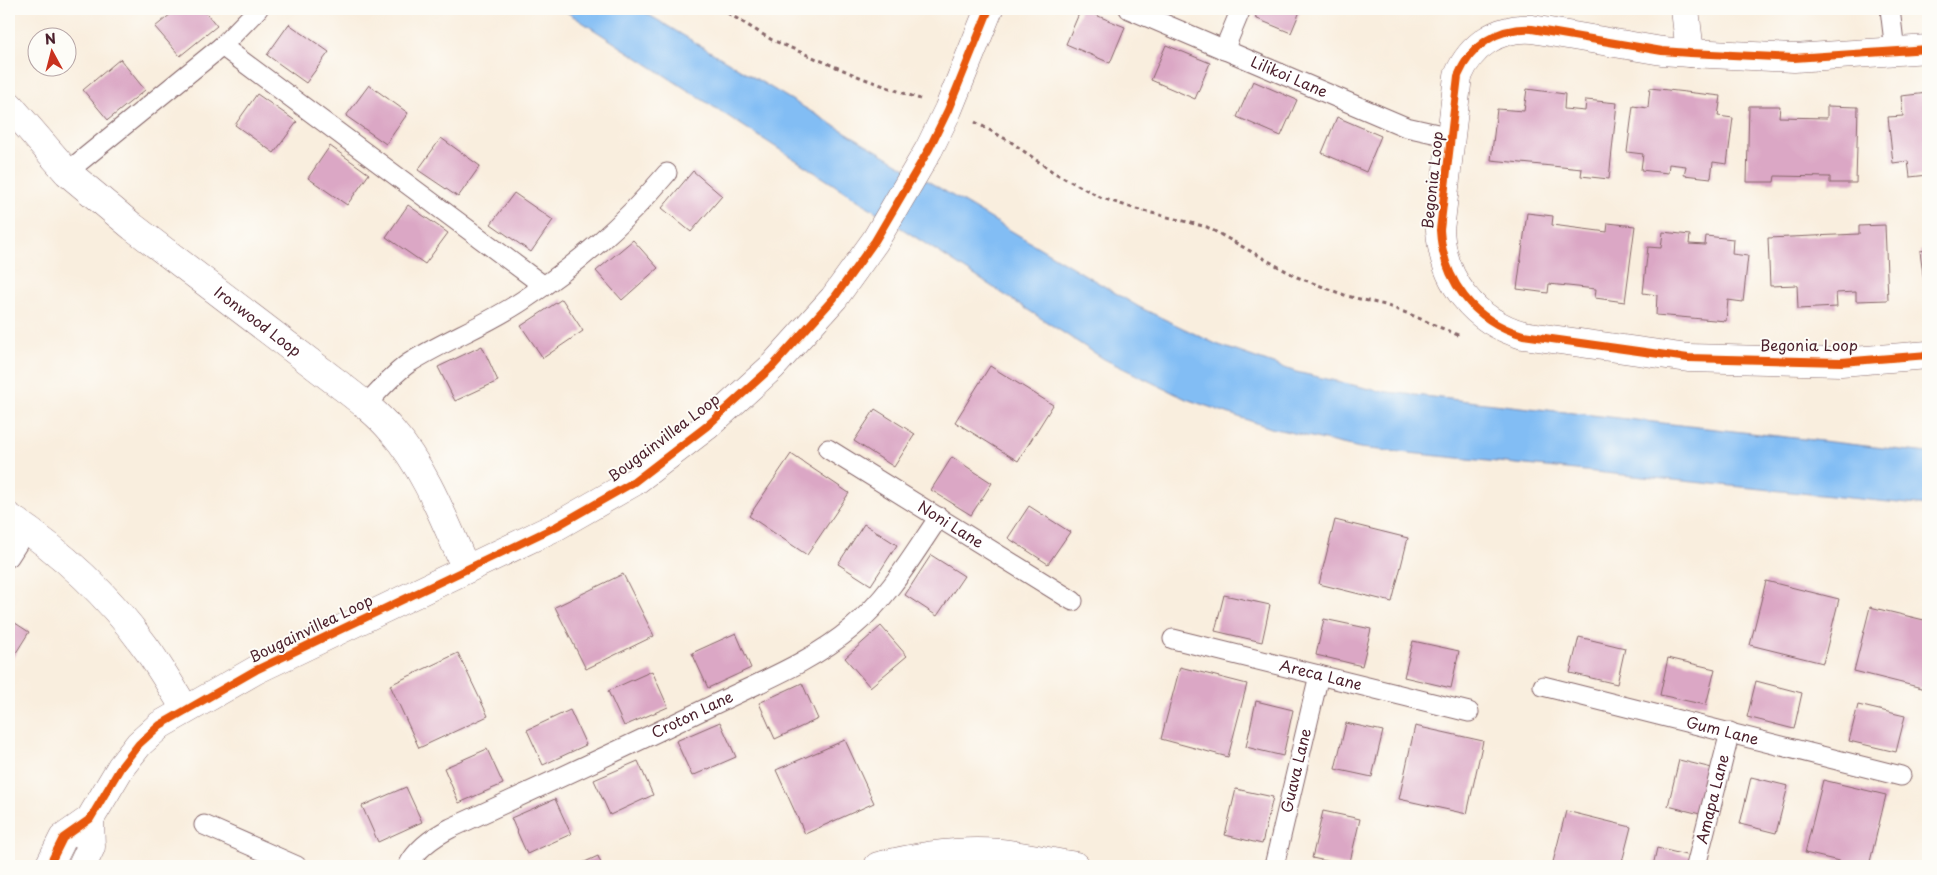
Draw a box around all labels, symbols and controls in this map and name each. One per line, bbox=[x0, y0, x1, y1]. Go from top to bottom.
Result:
north arrow bbox=[28, 28, 78, 78]
text: N bbox=[44, 28, 57, 50]
street label: Lilikoi Lane bbox=[1248, 49, 1332, 102]
street label: Begonia Loop bbox=[1415, 130, 1448, 230]
street label: Ironwood Loop bbox=[210, 280, 307, 362]
street label: Begonia Loop bbox=[1760, 333, 1858, 356]
street label: Bougainvillea Loop bbox=[602, 387, 724, 487]
street label: Noni Lane bbox=[914, 494, 989, 553]
street label: Bougainvillea Loop bbox=[244, 588, 376, 668]
street label: Areca Lane bbox=[1277, 653, 1365, 695]
street label: Croton Lane bbox=[647, 684, 737, 743]
street label: Gum Lane bbox=[1684, 709, 1762, 750]
street label: Guava Lane bbox=[1274, 726, 1316, 815]
street label: Amapa Lane bbox=[1689, 751, 1734, 846]

